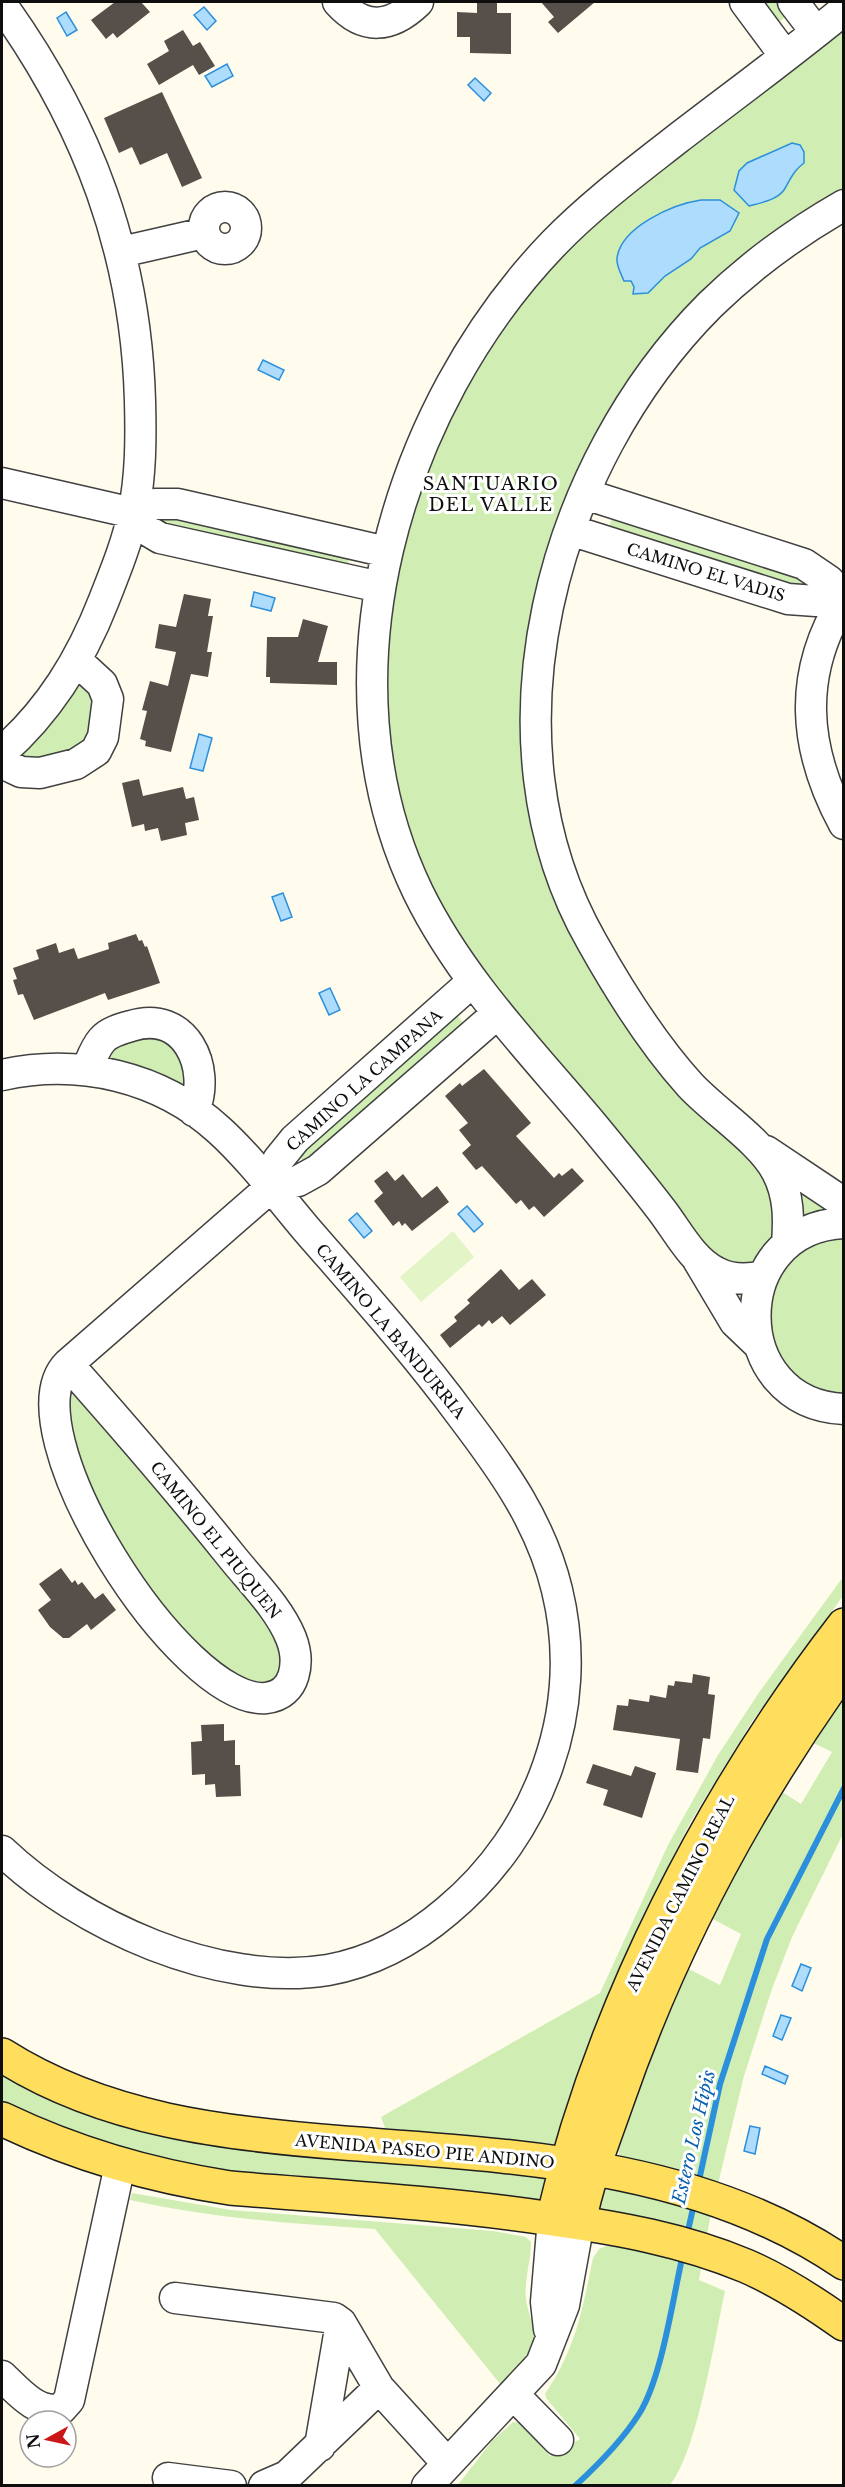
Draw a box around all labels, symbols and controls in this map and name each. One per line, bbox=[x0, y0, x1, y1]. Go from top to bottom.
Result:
district label: SANTUARIO DEL VALLE bbox=[423, 473, 559, 516]
street label: CAMINO EL VADIS bbox=[624, 538, 788, 606]
street label: CAMINO LA CAMPANA bbox=[282, 1004, 447, 1155]
street label: CAMINO LA BANDURRIA bbox=[312, 1240, 470, 1423]
street label: CAMINO EL PIUQUEN bbox=[146, 1457, 286, 1623]
street label: AVENIDA CAMINO REAL bbox=[621, 1791, 739, 1995]
water label: Estero Los Hipis bbox=[668, 2068, 720, 2207]
street label: AVENIDA PASEO PIE ANDINO bbox=[293, 2130, 556, 2172]
north arrow bbox=[18, 2409, 78, 2469]
text: N bbox=[22, 2432, 44, 2450]

